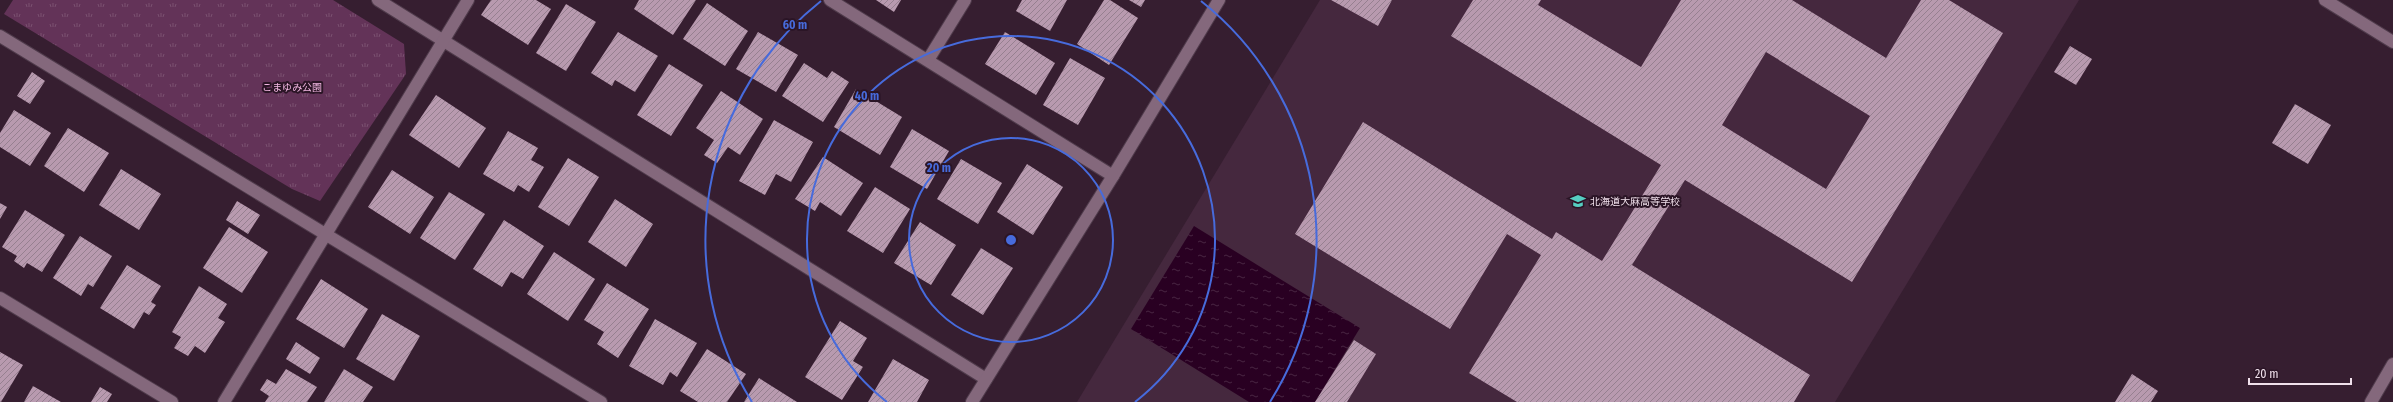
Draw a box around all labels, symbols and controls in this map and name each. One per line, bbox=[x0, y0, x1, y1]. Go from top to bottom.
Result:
text: 60 m bbox=[783, 18, 807, 32]
park label: こまゆみ公園 bbox=[262, 82, 322, 94]
text: 40 m bbox=[855, 89, 879, 103]
text: 20 m bbox=[926, 161, 951, 175]
school or university icon: 北海道大麻高等学校 bbox=[1569, 192, 1587, 210]
place label: 北海道大麻高等学校 bbox=[1590, 196, 1680, 208]
centre of rings bbox=[1004, 233, 1018, 247]
scale bar bbox=[2249, 360, 2351, 386]
text: 20 m bbox=[2255, 367, 2279, 381]

